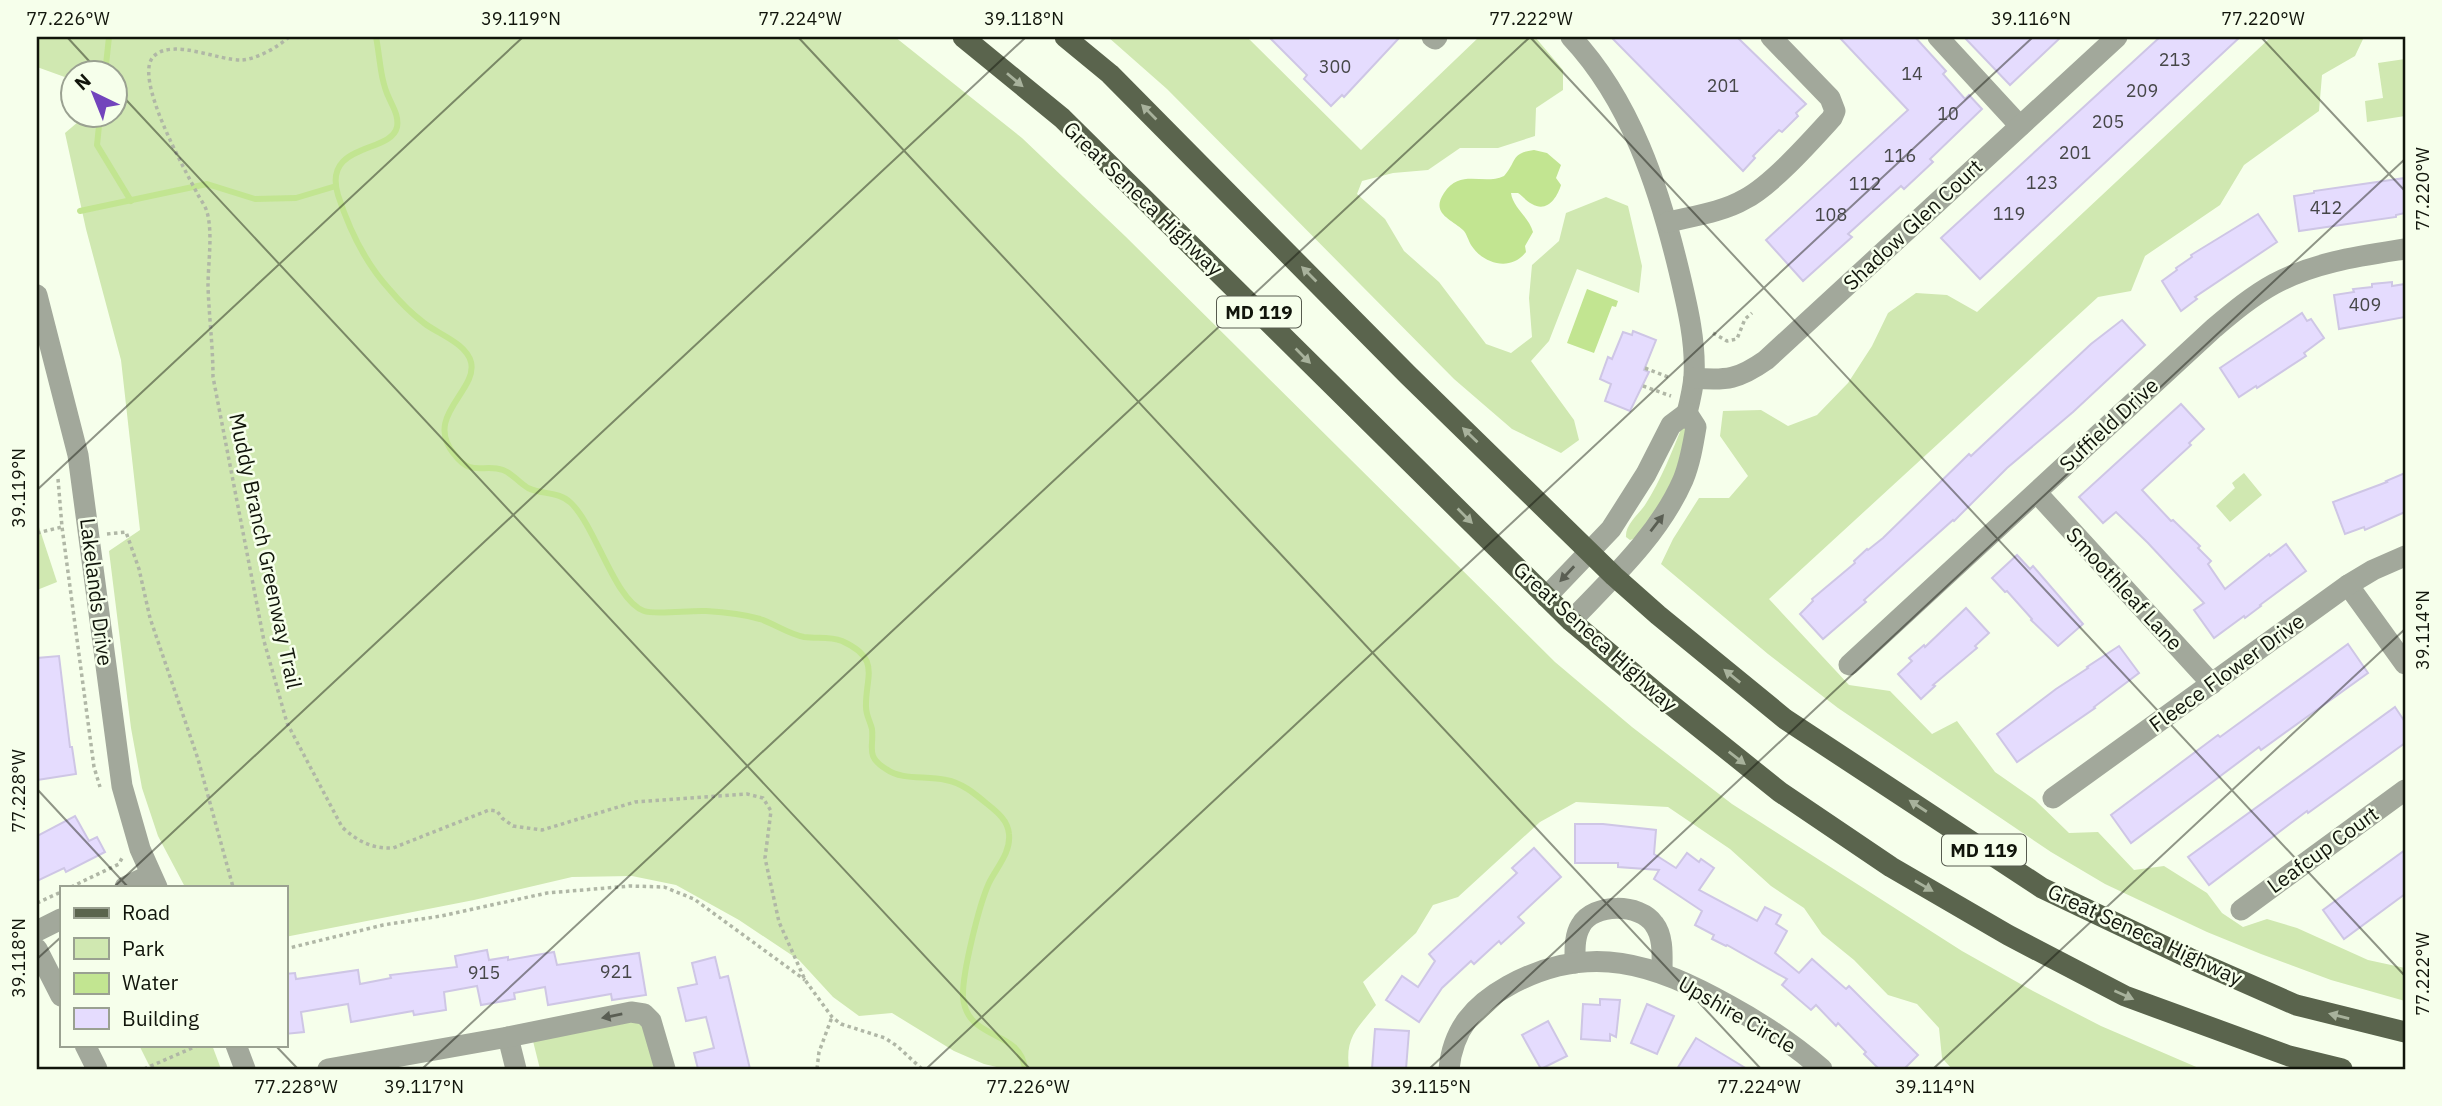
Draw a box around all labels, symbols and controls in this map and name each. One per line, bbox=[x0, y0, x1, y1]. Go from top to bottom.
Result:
text: 77.226°W bbox=[26, 7, 110, 30]
text: 39.119°N bbox=[481, 7, 561, 30]
text: 77.224°W bbox=[758, 7, 842, 30]
text: 39.118°N bbox=[984, 7, 1064, 30]
text: 77.222°W bbox=[1489, 7, 1573, 30]
text: 39.116°N bbox=[1991, 7, 2071, 30]
text: 77.220°W bbox=[2221, 7, 2305, 30]
house number: 213 bbox=[2159, 48, 2191, 71]
house number: 300 bbox=[1319, 55, 1351, 78]
north arrow bbox=[60, 60, 130, 130]
house number: 14 bbox=[1901, 62, 1923, 85]
text: N bbox=[69, 68, 96, 95]
one-way arrow bbox=[1007, 72, 1024, 87]
house number: 201 bbox=[1707, 74, 1739, 97]
house number: 209 bbox=[2126, 79, 2158, 102]
house number: 10 bbox=[1937, 102, 1959, 125]
one-way arrow bbox=[1140, 104, 1157, 121]
house number: 205 bbox=[2092, 110, 2124, 133]
street label: Great Seneca Highway bbox=[1058, 115, 1230, 282]
house number: 201 bbox=[2059, 141, 2091, 164]
house number: 116 bbox=[1884, 144, 1916, 167]
text: 77.220°W bbox=[2411, 147, 2434, 231]
street label: Shadow Glen Court bbox=[1837, 152, 1988, 296]
house number: 123 bbox=[2026, 171, 2058, 194]
house number: 112 bbox=[1849, 172, 1881, 195]
house number: 412 bbox=[2310, 196, 2342, 219]
house number: 119 bbox=[1993, 202, 2025, 225]
house number: 108 bbox=[1815, 203, 1847, 226]
one-way arrow bbox=[1301, 266, 1317, 283]
house number: 409 bbox=[2349, 293, 2381, 316]
road number: MD 119 bbox=[1217, 296, 1301, 328]
one-way arrow bbox=[1295, 348, 1312, 365]
street label: Suffield Drive bbox=[2053, 371, 2164, 477]
street label: Muddy Branch Greenway Trail bbox=[223, 410, 309, 691]
one-way arrow bbox=[1461, 426, 1478, 443]
text: 39.119°N bbox=[7, 448, 30, 528]
one-way arrow bbox=[1456, 508, 1473, 525]
one-way arrow bbox=[1649, 514, 1664, 532]
street label: Lakelands Drive bbox=[74, 516, 120, 667]
street label: Smoothleaf Lane bbox=[2060, 521, 2189, 656]
street label: Great Seneca Highway bbox=[1508, 555, 1684, 718]
one-way arrow bbox=[1559, 565, 1575, 583]
text: 39.114°N bbox=[2411, 590, 2434, 670]
street label: Fleece Flower Drive bbox=[2143, 606, 2310, 738]
one-way arrow bbox=[1724, 668, 1742, 683]
text: 77.228°W bbox=[7, 749, 30, 833]
one-way arrow bbox=[1728, 750, 1746, 764]
street label: Leafcup Court bbox=[2261, 799, 2384, 899]
one-way arrow bbox=[1908, 800, 1928, 813]
road number: MD 119 bbox=[1942, 834, 2026, 866]
street label: Great Seneca Highway bbox=[2044, 877, 2248, 992]
one-way arrow bbox=[1915, 880, 1934, 893]
legend bbox=[60, 886, 287, 1046]
text: Road bbox=[122, 898, 170, 926]
text: 39.118°N bbox=[7, 918, 30, 998]
text: 77.222°W bbox=[2411, 932, 2434, 1016]
text: Park bbox=[122, 934, 165, 962]
house number: 921 bbox=[600, 960, 632, 983]
house number: 915 bbox=[468, 961, 500, 984]
text: Water bbox=[122, 968, 179, 996]
street label: Upshire Circle bbox=[1674, 969, 1801, 1059]
one-way arrow bbox=[2114, 989, 2134, 1001]
text: Building bbox=[122, 1004, 199, 1032]
one-way arrow bbox=[601, 1010, 623, 1021]
one-way arrow bbox=[2328, 1010, 2350, 1021]
text: 77.228°W bbox=[254, 1075, 338, 1098]
text: 39.117°N bbox=[384, 1075, 464, 1098]
text: 77.226°W bbox=[986, 1075, 1070, 1098]
text: 39.115°N bbox=[1391, 1075, 1471, 1098]
text: 77.224°W bbox=[1717, 1075, 1801, 1098]
text: 39.114°N bbox=[1895, 1075, 1975, 1098]

